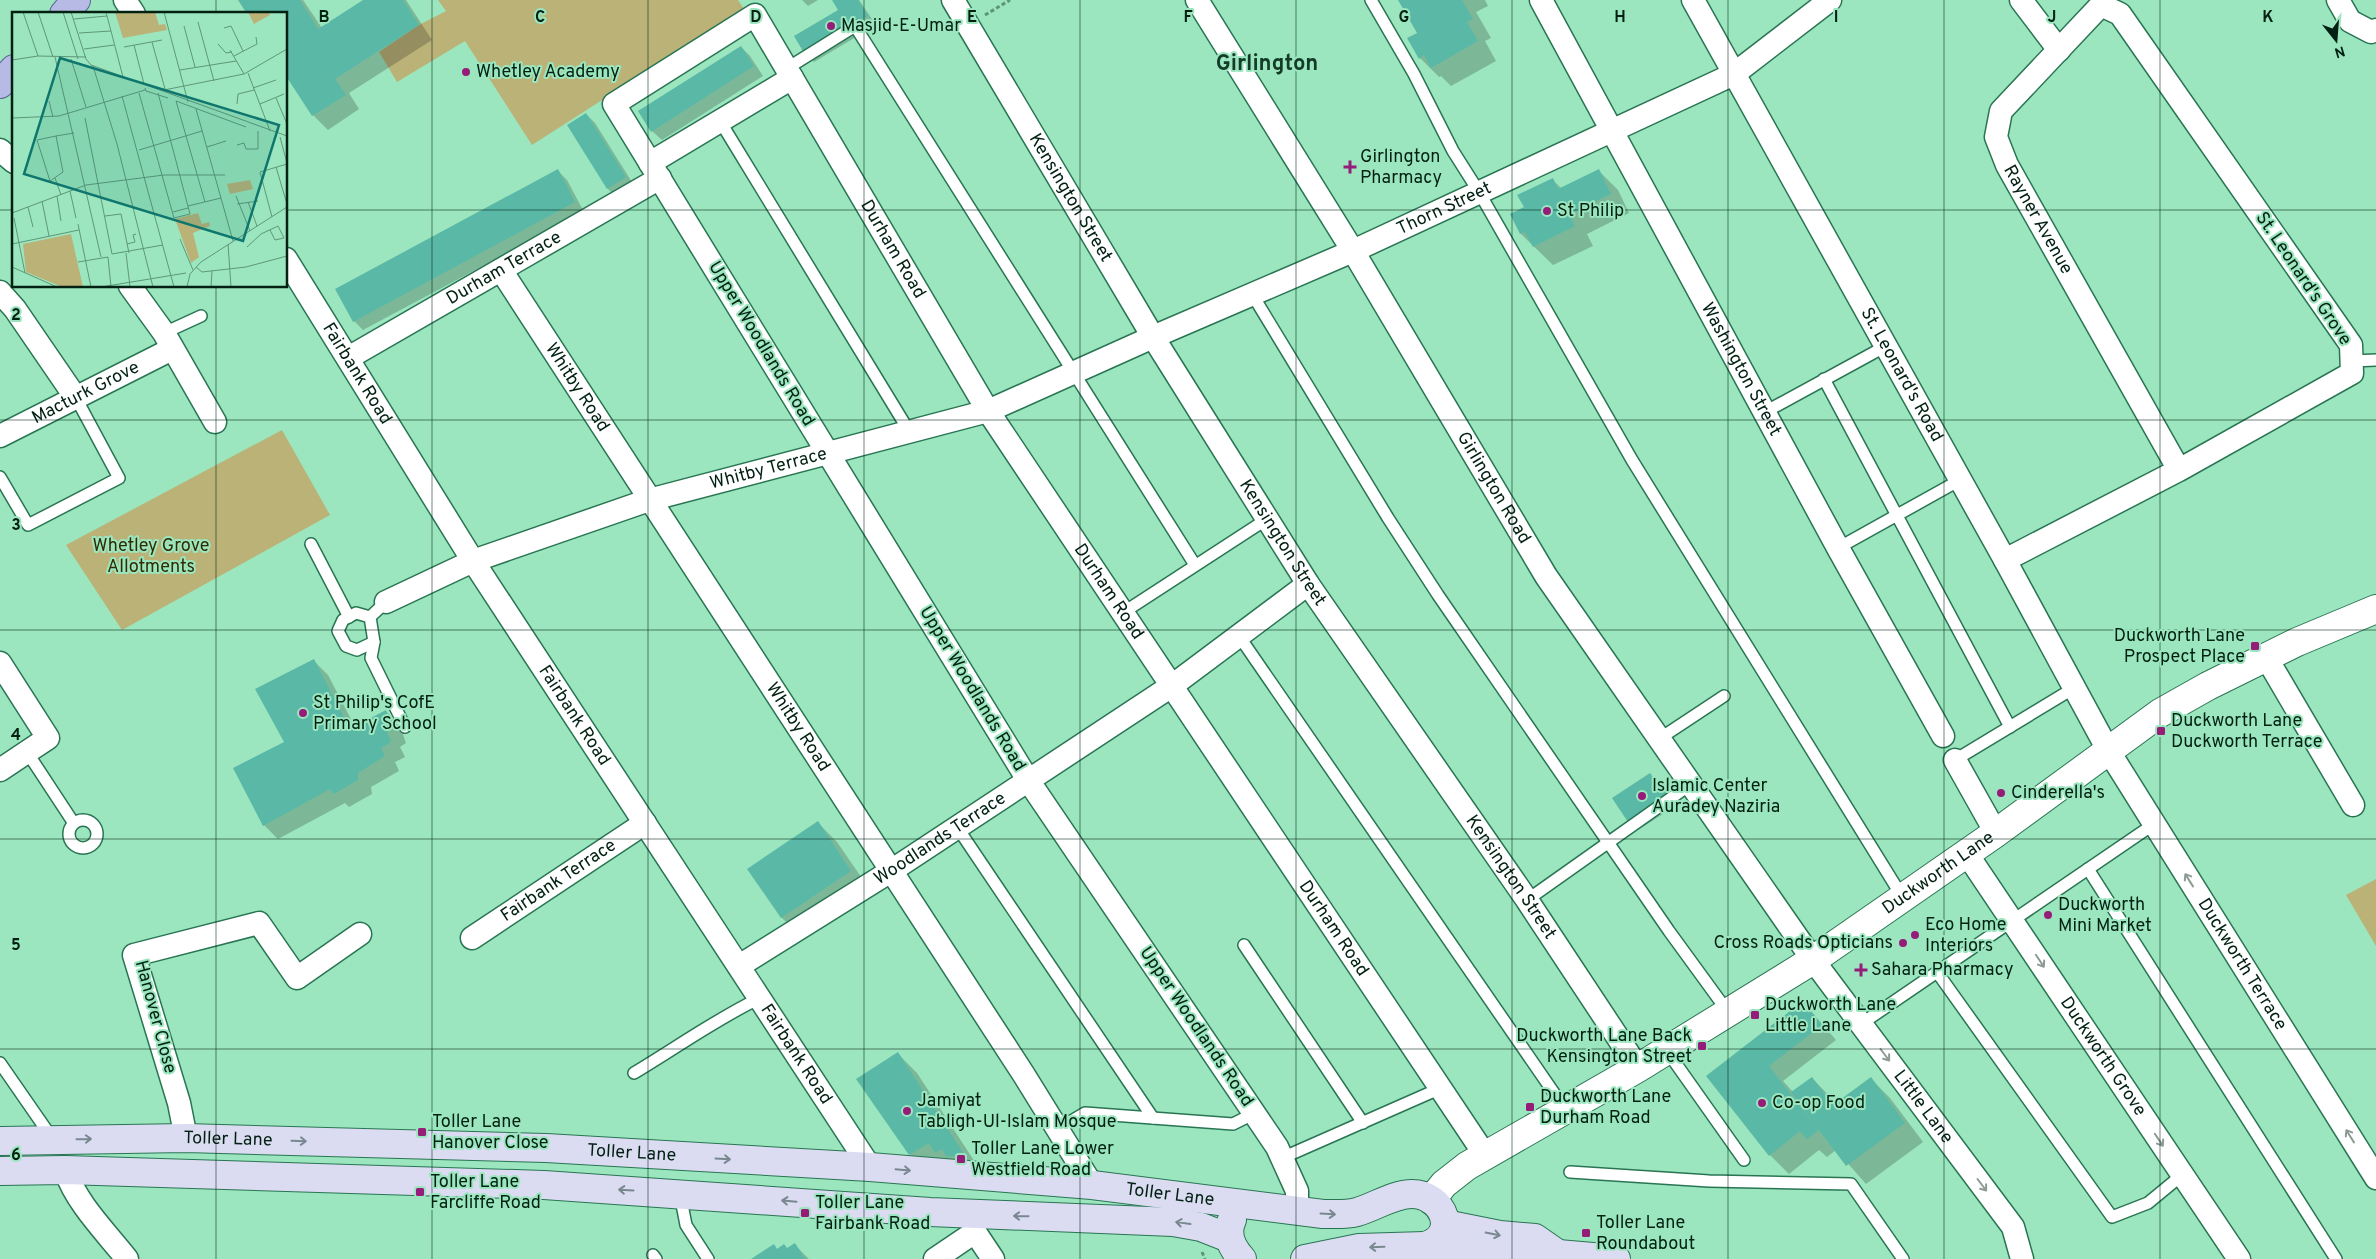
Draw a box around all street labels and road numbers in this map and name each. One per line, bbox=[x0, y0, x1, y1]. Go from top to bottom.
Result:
street label: Kensington Street bbox=[1023, 129, 1117, 266]
street label: Rayner Avenue bbox=[1998, 161, 2078, 278]
street label: Thorn Street bbox=[1393, 177, 1495, 241]
street label: Durham Road bbox=[855, 196, 931, 303]
street label: St. Leonard's Grove bbox=[2250, 208, 2356, 350]
street label: Durham Terrace bbox=[442, 226, 566, 310]
street label: Upper Woodlands Road bbox=[703, 257, 819, 431]
street label: Washington Street bbox=[1696, 299, 1787, 440]
street label: St. Leonard's Road bbox=[1855, 304, 1948, 446]
street label: Fairbank Road bbox=[317, 319, 397, 429]
street label: Whitby Road bbox=[540, 338, 615, 436]
street label: Macturk Grove bbox=[28, 356, 143, 429]
street label: Girlington Road bbox=[1451, 428, 1536, 548]
street label: Whitby Terrace bbox=[707, 442, 830, 495]
street label: Kensington Street bbox=[1234, 475, 1331, 611]
street label: Durham Road bbox=[1068, 539, 1149, 644]
street label: Upper Woodlands Road bbox=[914, 602, 1030, 776]
street label: Fairbank Road bbox=[533, 661, 615, 770]
street label: Whitby Road bbox=[761, 678, 835, 776]
street label: Woodlands Terrace bbox=[870, 787, 1010, 890]
street label: Kensington Street bbox=[1460, 811, 1561, 944]
street label: Duckworth Lane bbox=[1878, 826, 1999, 920]
street label: Fairbank Terrace bbox=[496, 834, 621, 927]
street label: Durham Road bbox=[1293, 876, 1374, 981]
street label: Duckworth Terrace bbox=[2192, 894, 2292, 1035]
street label: Upper Woodlands Road bbox=[1134, 942, 1258, 1112]
street label: Hanover Close bbox=[129, 958, 181, 1076]
street label: Duckworth Grove bbox=[2055, 992, 2151, 1121]
street label: Fairbank Road bbox=[755, 1000, 837, 1109]
street label: Little Lane bbox=[1888, 1066, 1958, 1148]
street label: Toller Lane bbox=[183, 1126, 273, 1152]
street label: Toller Lane bbox=[586, 1139, 677, 1167]
street label: Toller Lane bbox=[1124, 1178, 1216, 1212]

